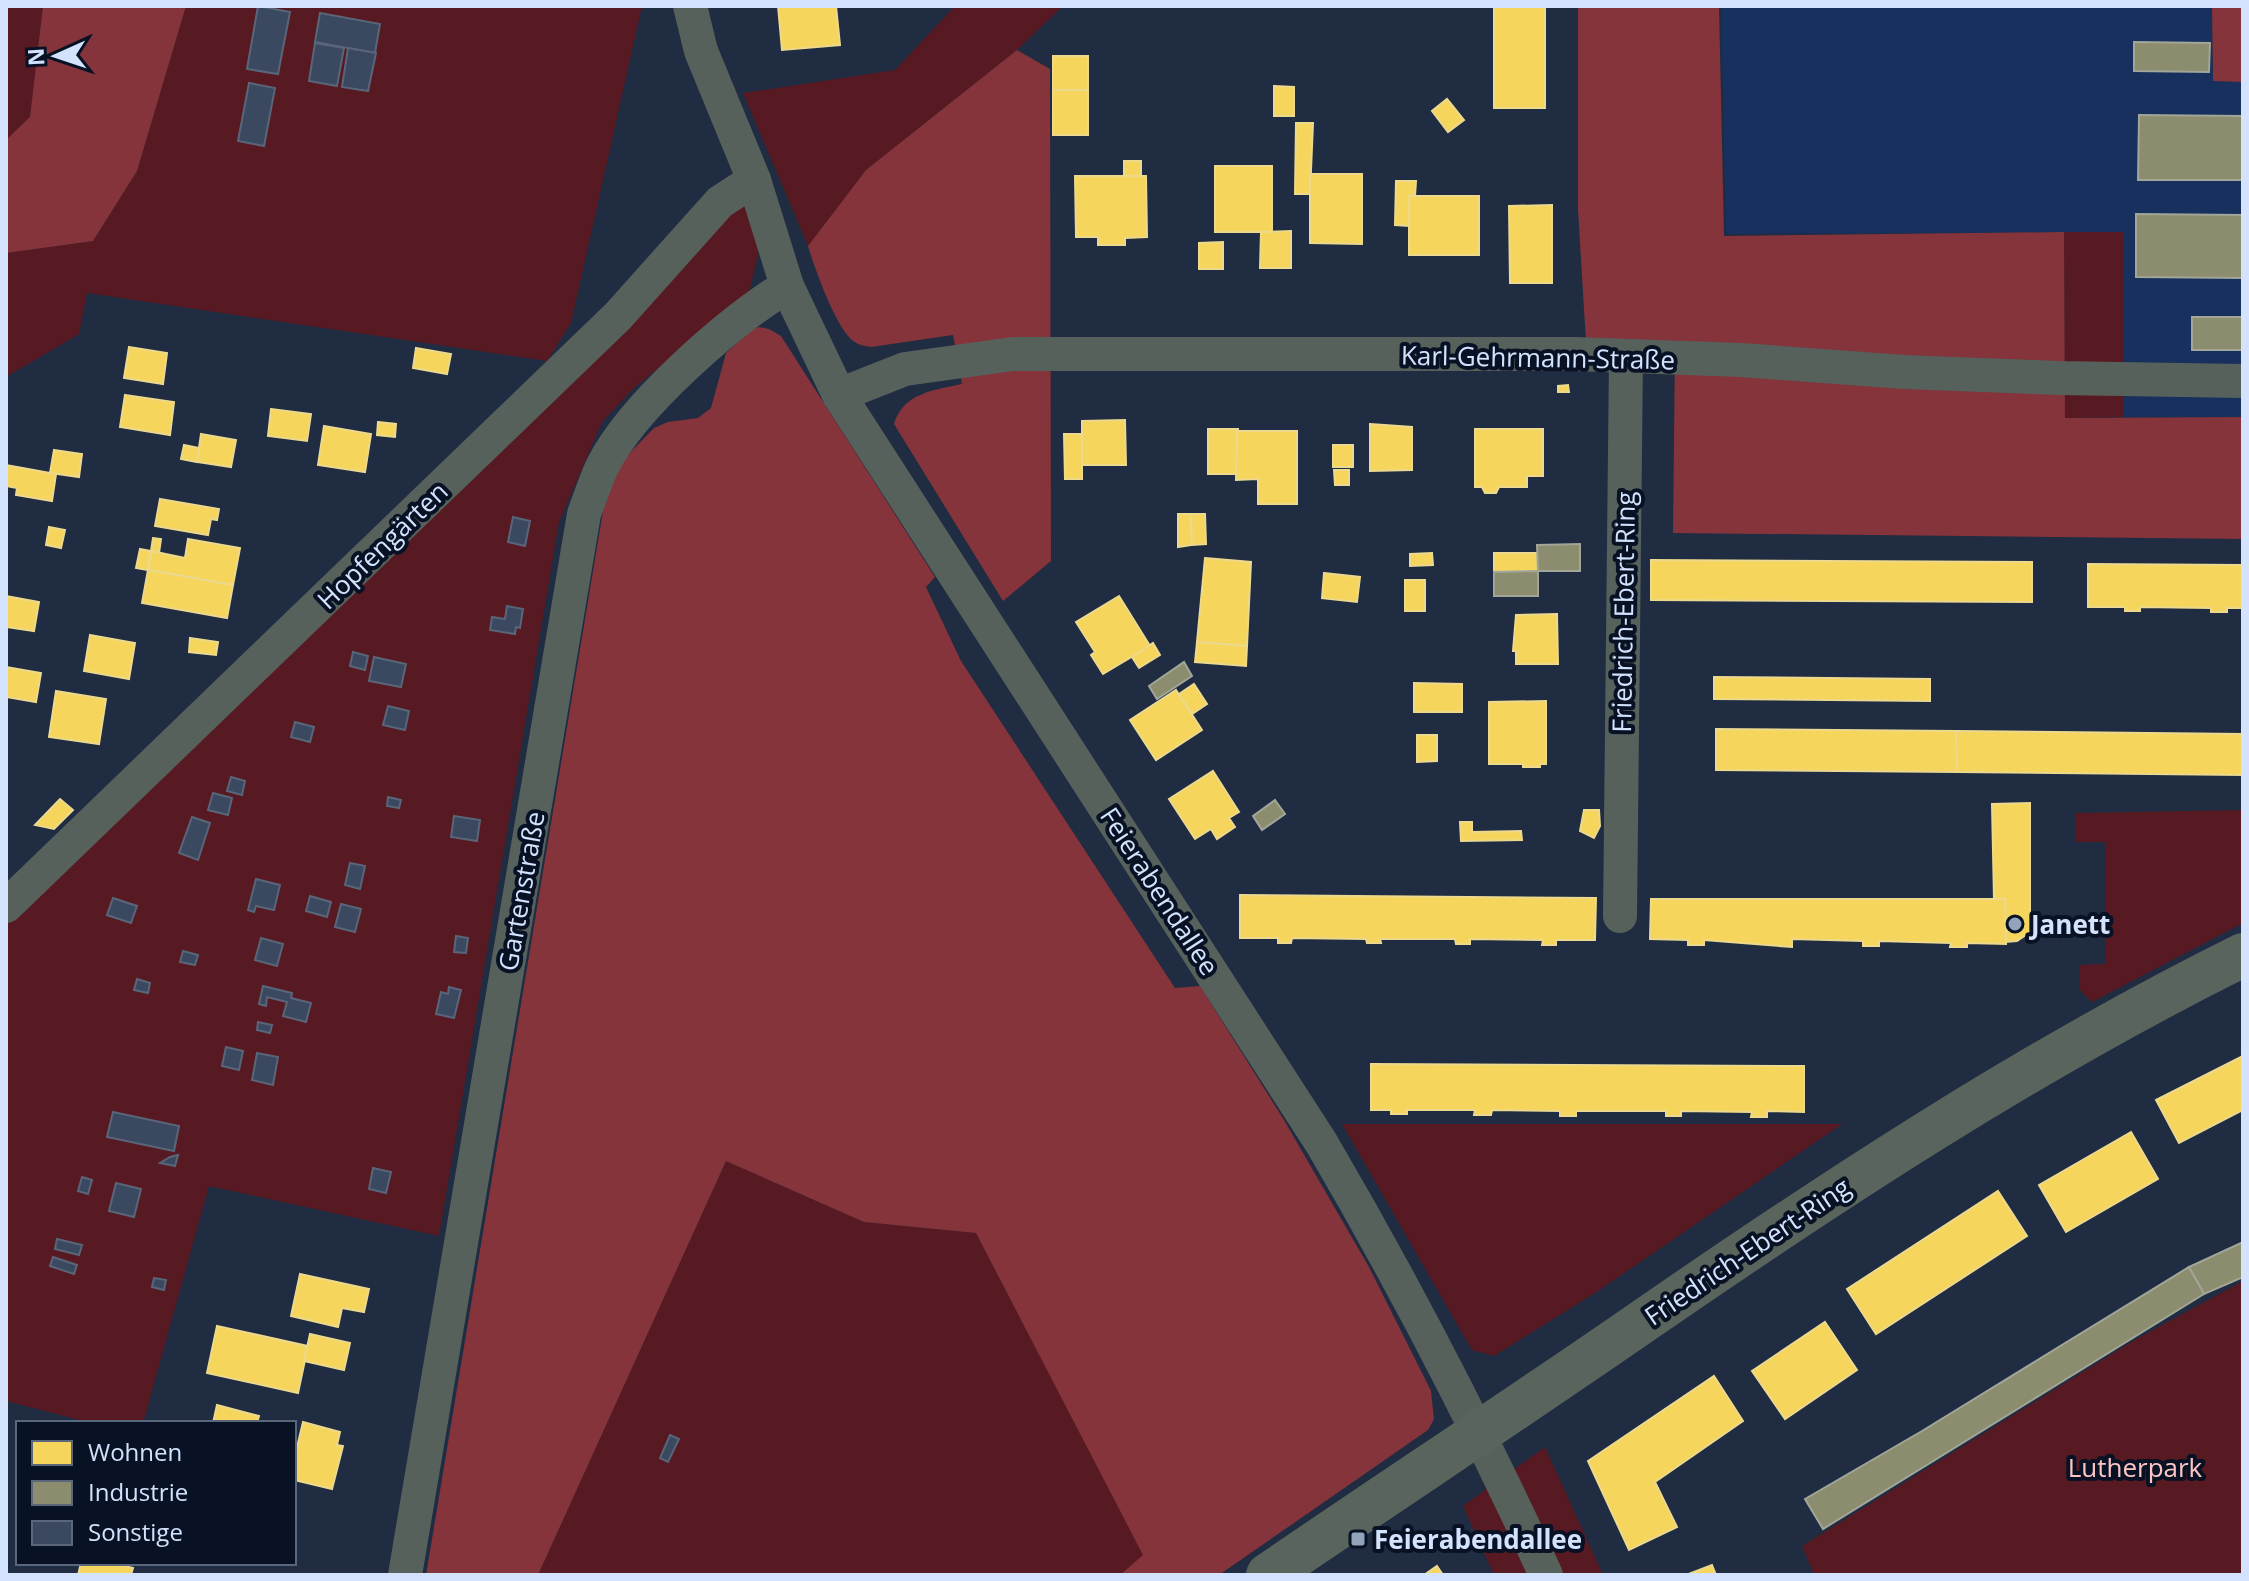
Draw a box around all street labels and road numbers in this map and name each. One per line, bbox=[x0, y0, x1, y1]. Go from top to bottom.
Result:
street label: Karl-Gehrmann-Straße bbox=[1401, 337, 1675, 377]
street label: Hopfengärten bbox=[309, 473, 455, 617]
street label: Friedrich-Ebert-Ring bbox=[1603, 491, 1643, 733]
street label: Feierabendallee bbox=[1092, 800, 1228, 982]
street label: Gartenstraße bbox=[489, 808, 553, 974]
street label: Friedrich-Ebert-Ring bbox=[1637, 1169, 1857, 1333]

